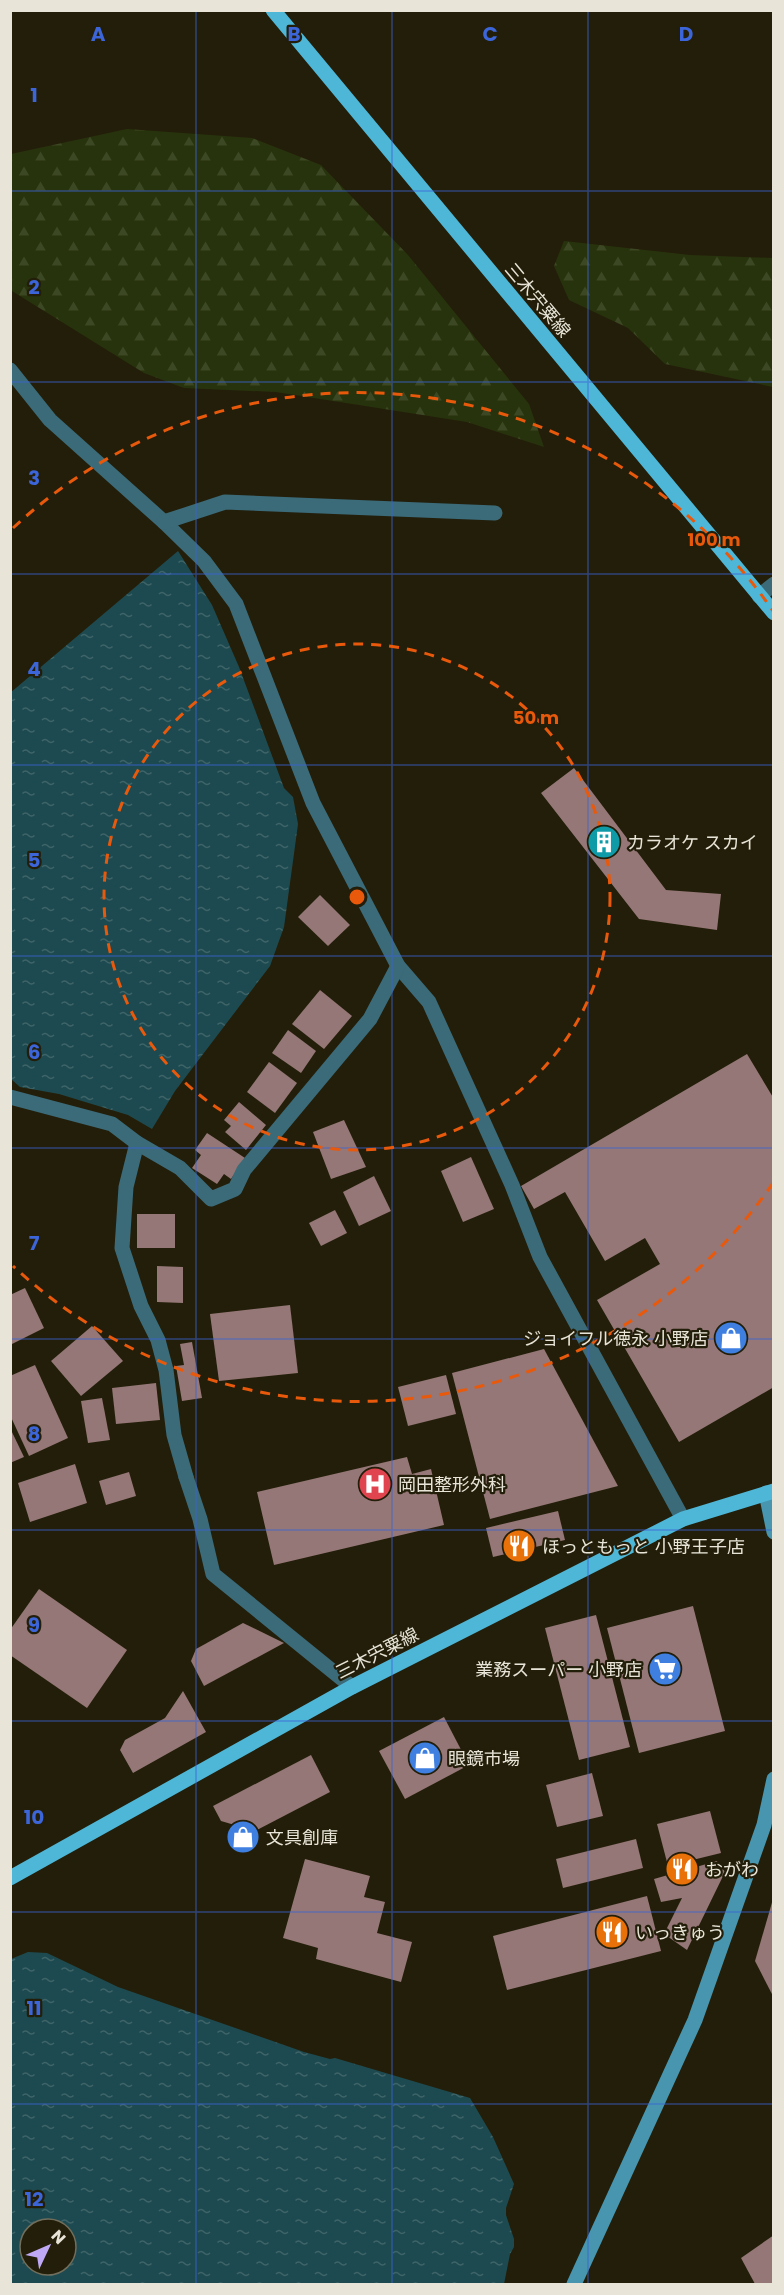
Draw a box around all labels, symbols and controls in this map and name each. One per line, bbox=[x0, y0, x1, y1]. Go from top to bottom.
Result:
text: A bbox=[91, 20, 106, 48]
text: B bbox=[287, 20, 301, 48]
text: C bbox=[482, 20, 498, 48]
text: D bbox=[679, 20, 693, 48]
text: 1 bbox=[30, 81, 38, 109]
street label: 三木宍粟線 bbox=[499, 257, 577, 343]
text: 2 bbox=[28, 273, 40, 301]
text: 3 bbox=[28, 464, 40, 492]
text: 100 m bbox=[687, 527, 741, 552]
text: 4 bbox=[27, 655, 41, 683]
text: 50 m bbox=[513, 705, 559, 730]
building icon: カラオケ スカイ bbox=[586, 824, 622, 860]
place label: カラオケ スカイ bbox=[627, 830, 758, 855]
text: 5 bbox=[28, 846, 41, 874]
centre of rings bbox=[347, 887, 367, 907]
text: 6 bbox=[28, 1038, 40, 1066]
text: 7 bbox=[29, 1229, 40, 1257]
shop icon: ジョイフル徳永 小野店 bbox=[713, 1320, 749, 1356]
place label: ジョイフル徳永 小野店 bbox=[523, 1326, 708, 1351]
text: 8 bbox=[28, 1420, 40, 1448]
hospital icon: 岡田整形外科 bbox=[357, 1466, 393, 1502]
place label: 岡田整形外科 bbox=[398, 1472, 506, 1497]
restaurant icon: ほっともっと 小野王子店 bbox=[501, 1528, 537, 1564]
place label: ほっともっと 小野王子店 bbox=[542, 1534, 745, 1559]
text: 9 bbox=[28, 1611, 40, 1639]
street label: 三木宍粟線 bbox=[331, 1621, 423, 1685]
supermarket icon: 業務スーパー 小野店 bbox=[647, 1651, 683, 1687]
place label: 業務スーパー 小野店 bbox=[475, 1657, 642, 1682]
shop icon: 眼鏡市場 bbox=[407, 1740, 443, 1776]
place label: 眼鏡市場 bbox=[448, 1746, 520, 1771]
text: 10 bbox=[24, 1803, 44, 1831]
shop icon: 文具創庫 bbox=[225, 1819, 261, 1855]
place label: 文具創庫 bbox=[266, 1825, 338, 1850]
restaurant icon: おがわ bbox=[664, 1851, 700, 1887]
place label: おがわ bbox=[705, 1857, 759, 1882]
restaurant icon: いっきゅう bbox=[594, 1914, 630, 1950]
place label: いっきゅう bbox=[635, 1920, 725, 1945]
text: 11 bbox=[26, 1994, 42, 2022]
text: 12 bbox=[25, 2185, 43, 2213]
north arrow bbox=[18, 2217, 78, 2277]
text: N bbox=[46, 2225, 71, 2249]

